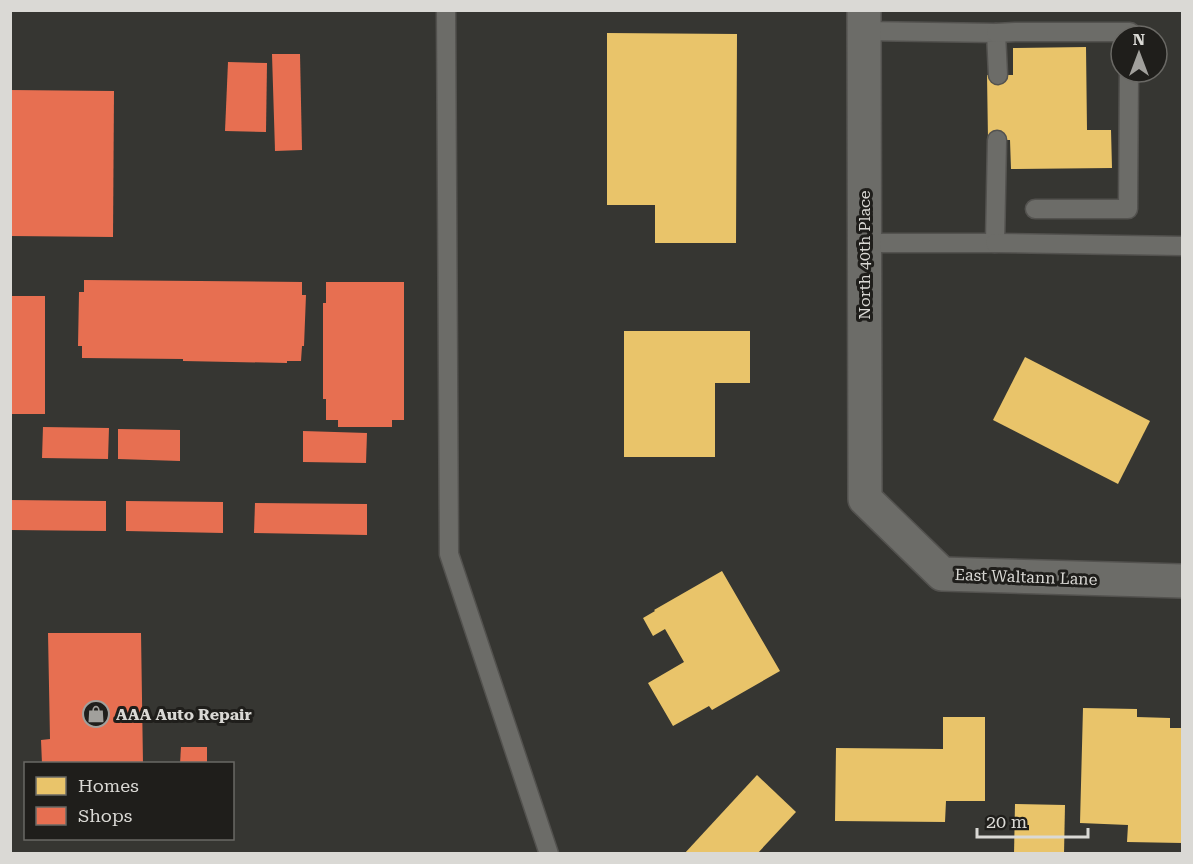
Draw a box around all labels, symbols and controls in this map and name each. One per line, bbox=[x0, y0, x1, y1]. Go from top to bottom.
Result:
north arrow bbox=[1109, 24, 1169, 84]
text: N bbox=[1133, 30, 1145, 49]
street label: North 40th Place bbox=[855, 190, 874, 320]
street label: East Waltann Lane bbox=[954, 565, 1098, 589]
shop icon: AAA Auto Repair bbox=[81, 699, 111, 729]
place label: AAA Auto Repair bbox=[116, 705, 252, 724]
legend bbox=[24, 762, 234, 840]
text: Homes bbox=[78, 775, 139, 796]
scale bar bbox=[977, 801, 1088, 839]
text: Shops bbox=[78, 805, 132, 826]
text: 20 m bbox=[986, 811, 1027, 832]

